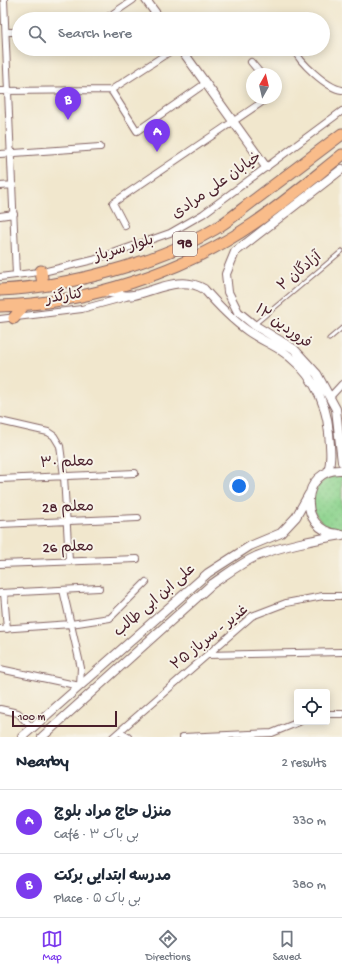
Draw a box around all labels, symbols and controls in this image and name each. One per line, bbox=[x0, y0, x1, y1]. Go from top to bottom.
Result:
search box bbox=[12, 12, 330, 56]
icon: search bbox=[26, 23, 48, 45]
text: Search here bbox=[58, 25, 132, 43]
north arrow bbox=[246, 68, 282, 104]
pin: B bbox=[55, 87, 81, 120]
pin: A bbox=[144, 119, 170, 152]
street label: خیابان علی مرادی bbox=[169, 148, 265, 224]
street label: بلوار سرباز bbox=[91, 231, 156, 267]
road number: 98 bbox=[173, 232, 197, 256]
street label: آزادگان ۲ bbox=[273, 246, 327, 296]
street label: کنارگذر bbox=[43, 283, 85, 309]
street label: ۱۲ فروردین bbox=[251, 301, 315, 353]
street label: معلم ۳۰ bbox=[40, 453, 94, 474]
your location bbox=[229, 476, 249, 496]
street label: معلم 28 bbox=[42, 498, 94, 519]
street label: معلم 26 bbox=[42, 538, 94, 559]
street label: علی ابن ابی طالب bbox=[110, 561, 200, 641]
street label: غدیر - سرباز ۲۵ bbox=[168, 601, 252, 675]
map controls bbox=[294, 689, 330, 725]
button: locate bbox=[294, 689, 330, 725]
scale bar bbox=[12, 709, 117, 728]
text: 100 m bbox=[18, 712, 45, 724]
text: Nearby bbox=[16, 753, 69, 773]
text: 2 results bbox=[281, 756, 326, 771]
text: منزل حاج مراد بلوچ bbox=[54, 804, 171, 822]
text: A bbox=[25, 814, 33, 829]
text: 330 m bbox=[293, 814, 326, 829]
text: Café · بی باک ۳ bbox=[54, 828, 139, 843]
text: مدرسه ابتدایی برکت bbox=[54, 868, 171, 886]
text: B bbox=[26, 878, 32, 893]
text: 380 m bbox=[292, 878, 326, 893]
text: Place · بی باک ۵ bbox=[54, 892, 141, 907]
tab: Map bbox=[41, 928, 63, 964]
tab: Directions bbox=[146, 928, 190, 964]
tab: Saved bbox=[273, 928, 301, 964]

